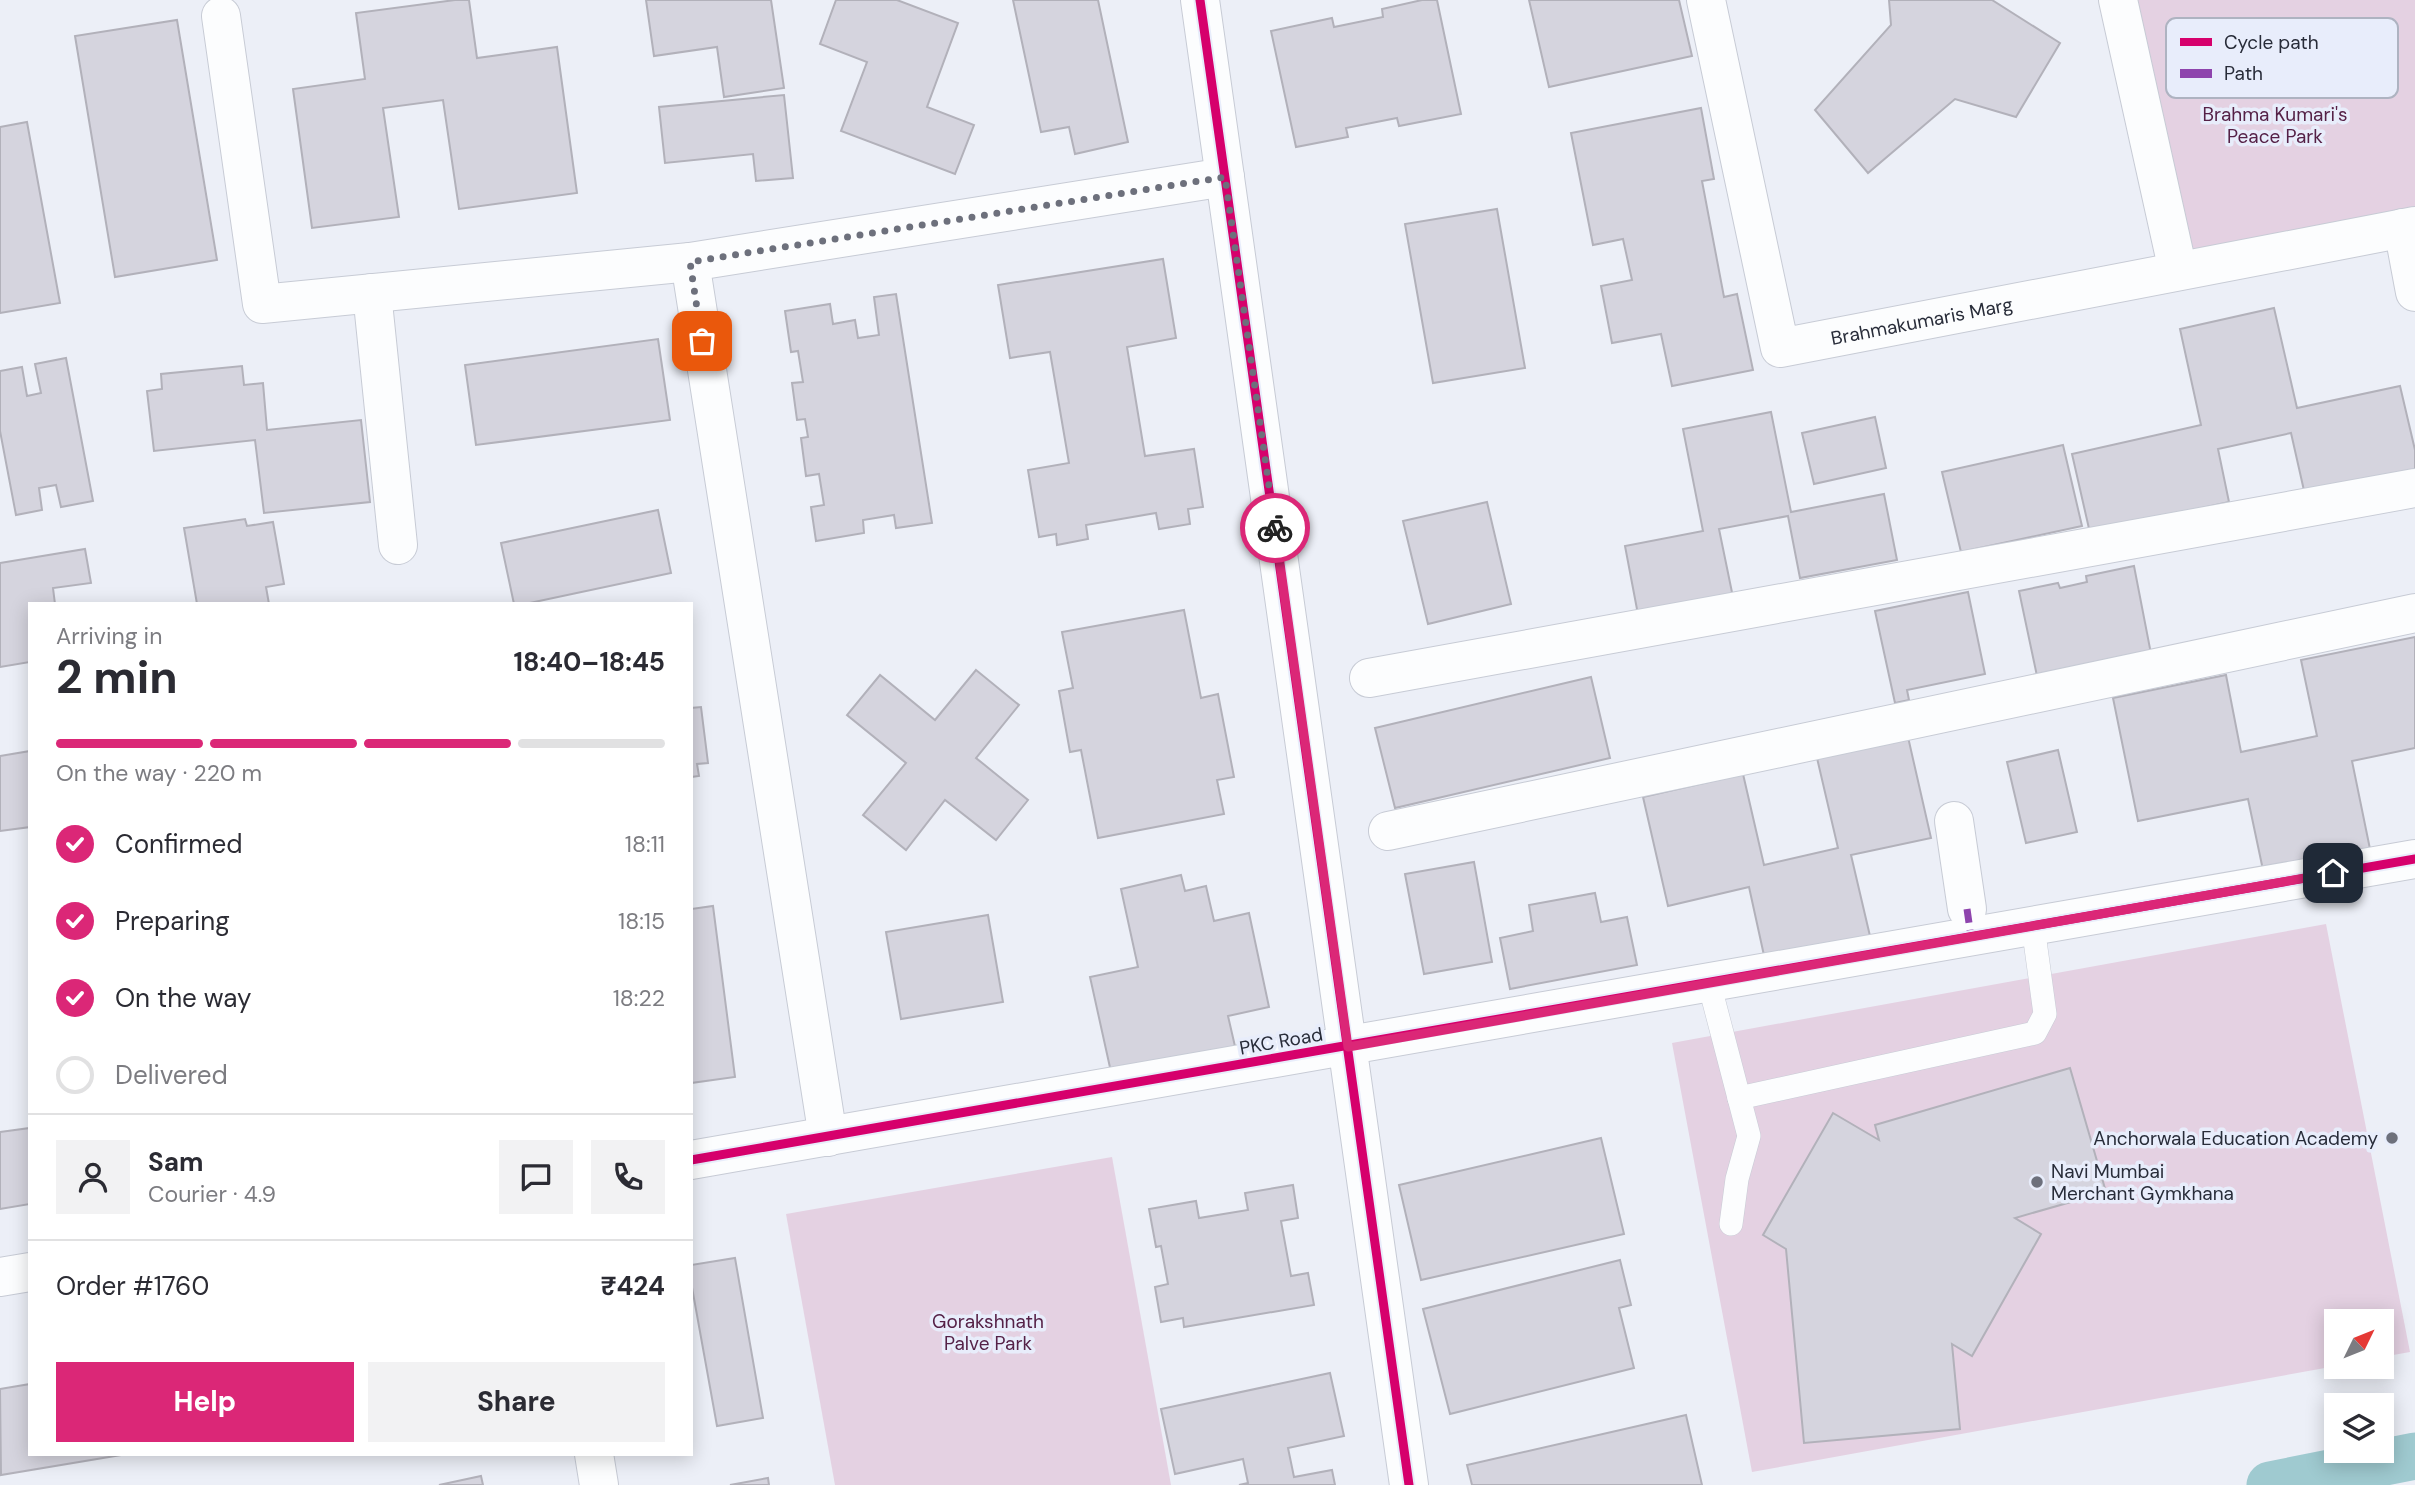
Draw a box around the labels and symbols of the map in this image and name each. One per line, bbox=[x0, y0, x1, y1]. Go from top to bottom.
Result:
legend bbox=[2166, 18, 2398, 98]
text: Cycle path bbox=[2224, 30, 2319, 55]
text: Path bbox=[2224, 61, 2263, 86]
park label: Brahma Kumari's Peace Park bbox=[2202, 102, 2348, 149]
street label: Brahmakumaris Marg bbox=[1829, 291, 2015, 350]
pin bbox=[672, 311, 732, 371]
courier bbox=[1240, 493, 1310, 563]
pin bbox=[2303, 843, 2363, 903]
street label: PKC Road bbox=[1237, 1021, 1325, 1061]
place label: Anchorwala Education Academy bbox=[2093, 1126, 2378, 1151]
marker: Anchorwala Education Academy bbox=[2384, 1130, 2400, 1146]
place label: Navi Mumbai Merchant Gymkhana bbox=[2051, 1159, 2234, 1206]
marker: Navi Mumbai Merchant Gymkhana bbox=[2029, 1174, 2045, 1190]
park label: Gorakshnath Palve Park bbox=[932, 1309, 1044, 1356]
north arrow bbox=[2324, 1309, 2394, 1379]

